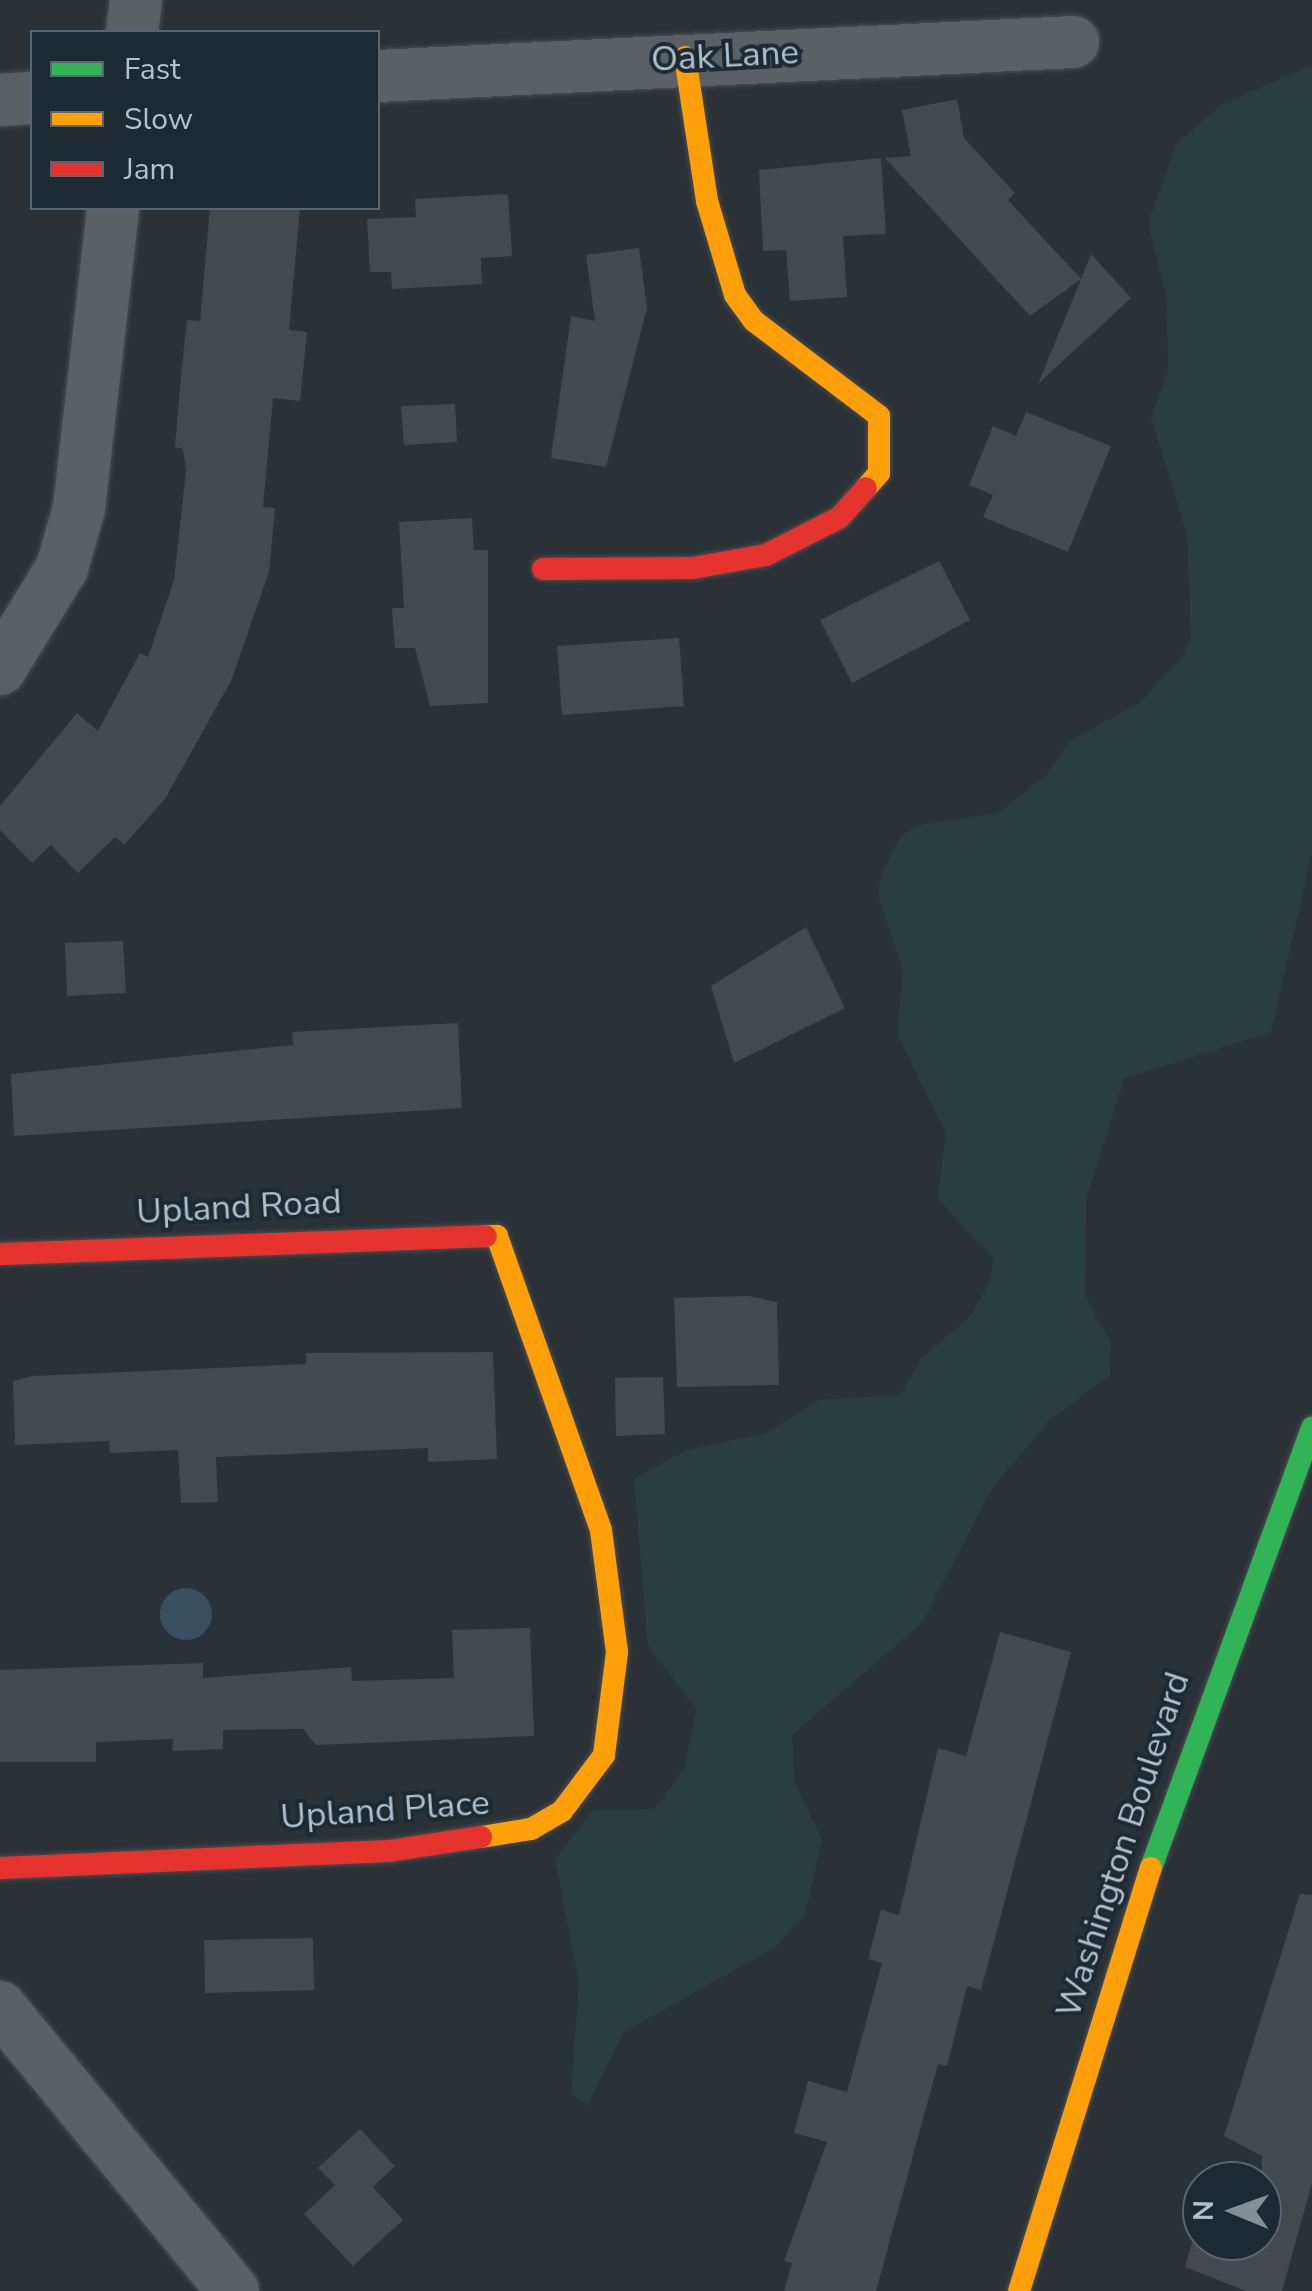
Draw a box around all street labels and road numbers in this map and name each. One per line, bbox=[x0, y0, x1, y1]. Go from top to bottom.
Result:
street label: Oak Lane bbox=[650, 31, 800, 81]
street label: Upland Road bbox=[135, 1181, 343, 1233]
street label: Washington Boulevard bbox=[1047, 1667, 1199, 2023]
street label: Upland Place bbox=[279, 1782, 491, 1838]

